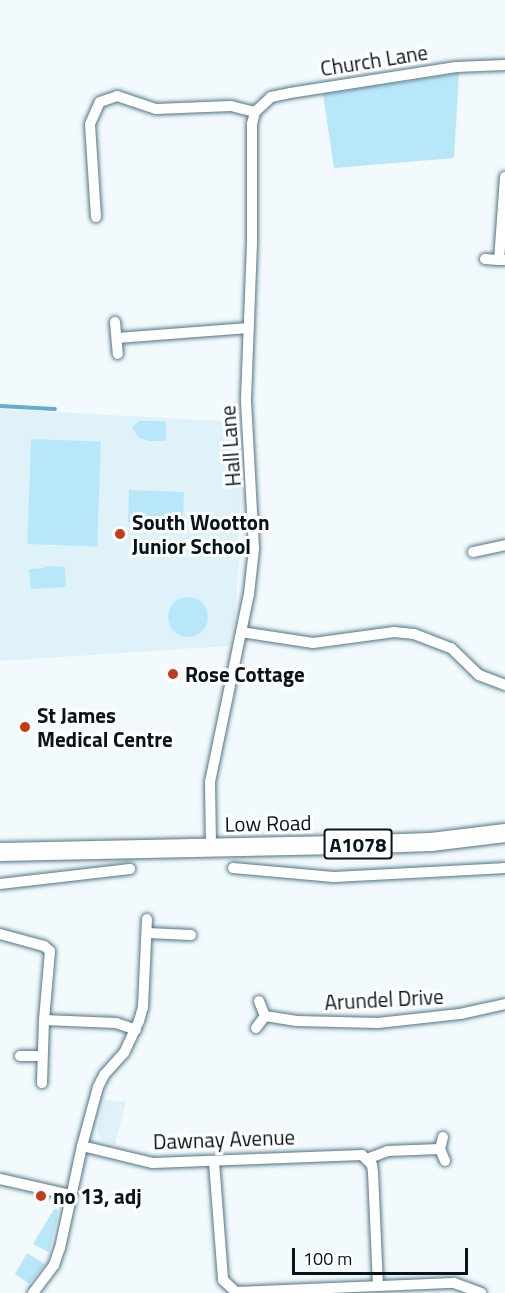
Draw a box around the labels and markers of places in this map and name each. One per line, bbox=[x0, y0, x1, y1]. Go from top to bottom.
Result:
place label: South Wootton Junior School bbox=[132, 509, 270, 559]
marker: South Wootton Junior School bbox=[113, 527, 127, 541]
place label: Rose Cottage bbox=[185, 661, 305, 687]
marker: Rose Cottage bbox=[166, 667, 180, 681]
place label: St James Medical Centre bbox=[37, 702, 173, 752]
marker: St James Medical Centre bbox=[18, 720, 32, 734]
place label: no 13, adj bbox=[53, 1183, 142, 1209]
marker: no 13, adj bbox=[34, 1189, 48, 1203]

